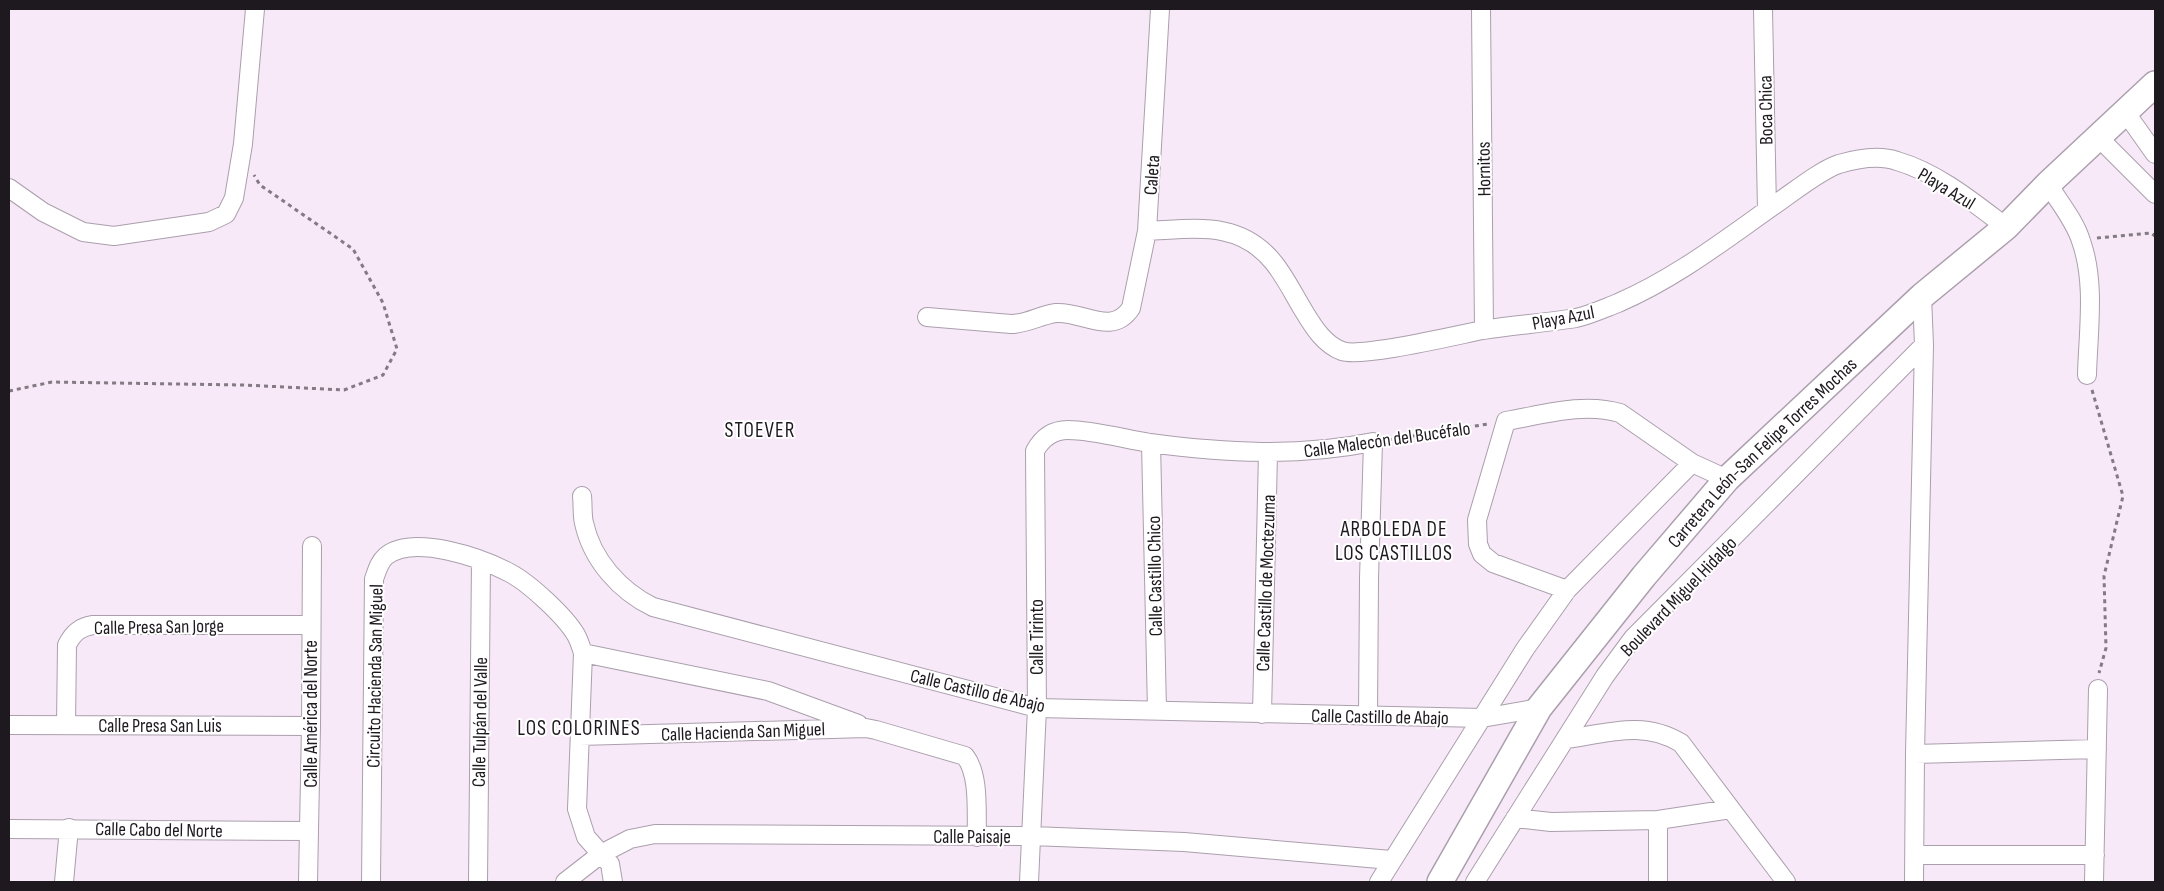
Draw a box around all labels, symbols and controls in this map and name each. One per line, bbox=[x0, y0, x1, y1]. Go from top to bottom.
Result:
street label: Boca Chica bbox=[1754, 75, 1779, 145]
street label: Hornitos bbox=[1473, 141, 1496, 197]
street label: Caleta bbox=[1140, 154, 1165, 196]
street label: Playa Azul bbox=[1913, 163, 1979, 215]
street label: Playa Azul bbox=[1530, 301, 1596, 336]
street label: Carretera León-San Felipe Torres Mochas bbox=[1663, 353, 1862, 553]
street label: Calle Malecón del Bucéfalo bbox=[1302, 417, 1472, 464]
district label: STOEVER bbox=[725, 418, 795, 443]
street label: Calle Castillo de Moctezuma bbox=[1252, 494, 1281, 672]
street label: Calle Castillo Chico bbox=[1143, 516, 1168, 636]
district label: ARBOLEDA DE LOS CASTILLOS bbox=[1335, 517, 1453, 566]
street label: Boulevard Miguel Hidalgo bbox=[1616, 532, 1742, 662]
street label: Circuito Hacienda San Miguel bbox=[362, 584, 389, 768]
street label: Calle Tirinto bbox=[1026, 599, 1049, 675]
street label: Calle Presa San Jorge bbox=[94, 615, 224, 640]
street label: Calle América del Norte bbox=[300, 640, 323, 788]
street label: Calle Tulpán del Valle bbox=[468, 657, 493, 787]
street label: Calle Castillo de Abajo bbox=[908, 665, 1047, 718]
street label: Calle Castillo de Abajo bbox=[1311, 705, 1449, 730]
street label: Calle Presa San Luis bbox=[98, 715, 222, 738]
district label: LOS COLORINES bbox=[517, 716, 641, 741]
street label: Calle Hacienda San Miguel bbox=[661, 718, 825, 747]
street label: Calle Cabo del Norte bbox=[95, 818, 223, 843]
street label: Calle Paisaje bbox=[933, 826, 1011, 849]

